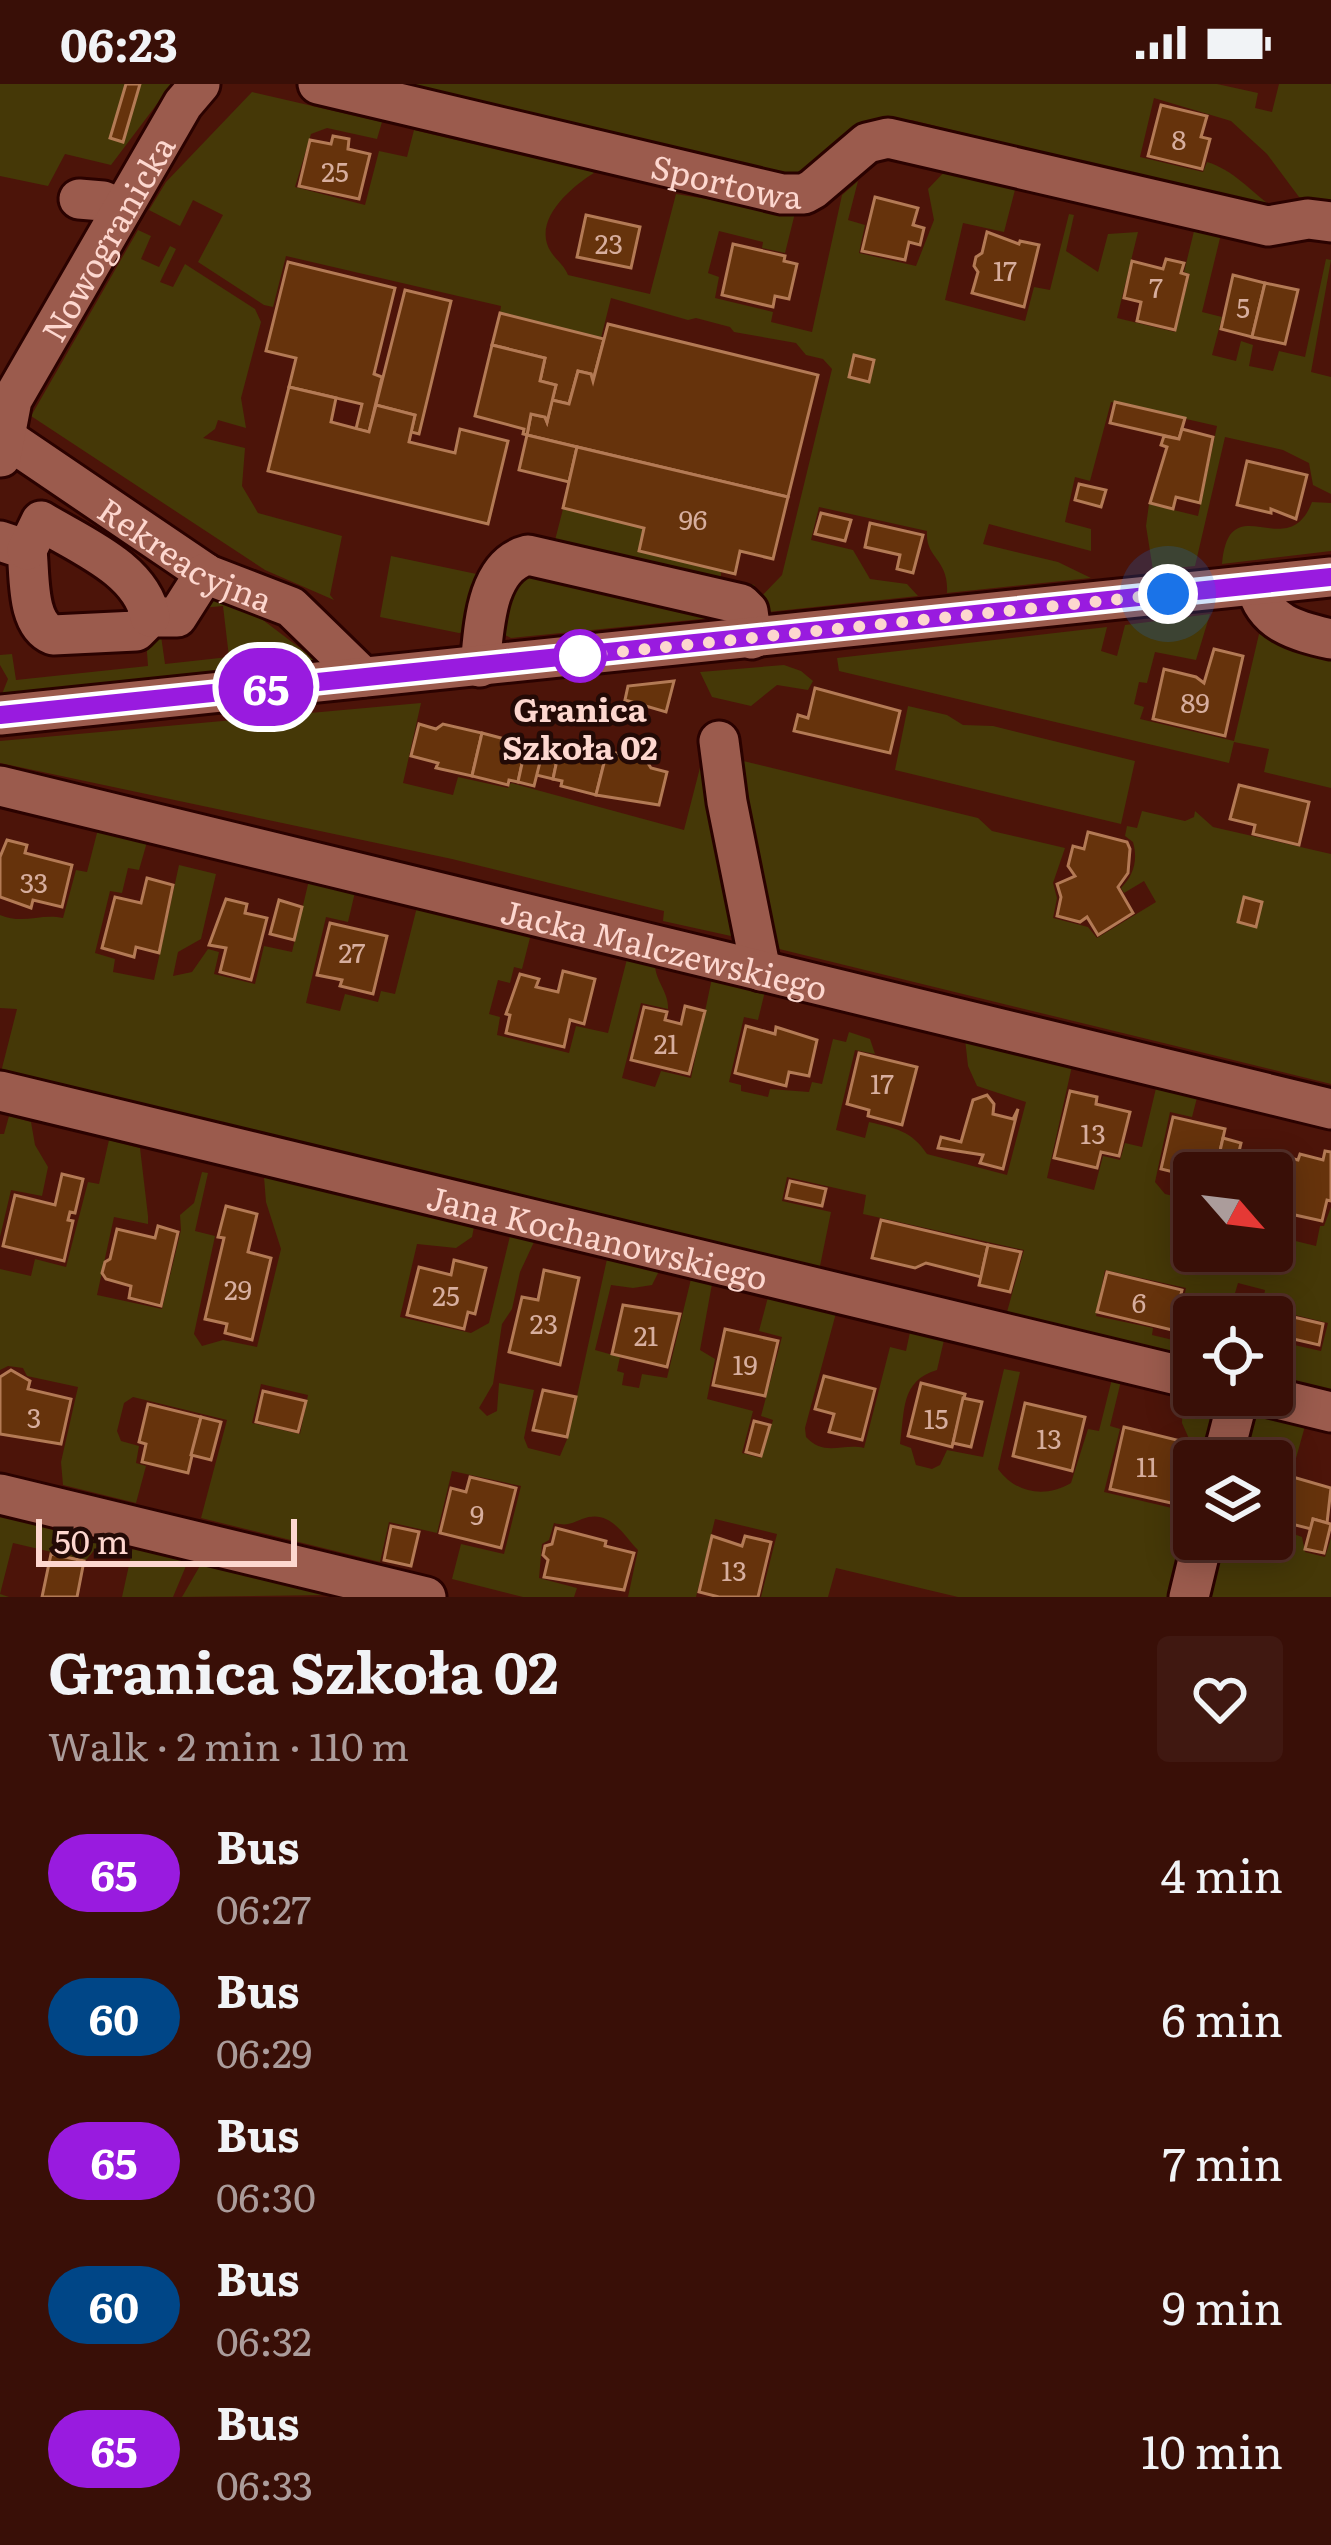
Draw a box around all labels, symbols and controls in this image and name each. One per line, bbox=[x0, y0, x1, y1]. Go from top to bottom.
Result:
text: 06:23 bbox=[60, 9, 178, 76]
house number: 8 bbox=[1172, 118, 1186, 158]
street label: Nowogranicka bbox=[27, 125, 185, 349]
street label: Sportowa bbox=[647, 139, 802, 219]
house number: 25 bbox=[321, 150, 349, 190]
house number: 23 bbox=[595, 222, 623, 262]
house number: 17 bbox=[993, 249, 1017, 289]
house number: 7 bbox=[1149, 266, 1163, 306]
house number: 5 bbox=[1236, 286, 1250, 326]
street label: Rekreacyjna bbox=[89, 484, 281, 622]
house number: 96 bbox=[679, 498, 707, 538]
your location bbox=[1138, 564, 1198, 624]
marker: Granica Szkoła 02 bbox=[555, 631, 605, 681]
line badge: 65 bbox=[212, 648, 320, 726]
text: 65 bbox=[242, 656, 290, 718]
house number: 89 bbox=[1181, 681, 1210, 721]
place label: Granica Szkoła 02 bbox=[502, 683, 658, 770]
house number: 33 bbox=[20, 861, 48, 901]
street label: Jacka Malczewskiego bbox=[497, 884, 833, 1011]
house number: 27 bbox=[338, 931, 366, 971]
house number: 21 bbox=[654, 1022, 678, 1062]
house number: 17 bbox=[870, 1062, 894, 1102]
house number: 13 bbox=[1080, 1112, 1106, 1152]
north arrow bbox=[1173, 1152, 1293, 1272]
map controls bbox=[1173, 1152, 1293, 1560]
street label: Jana Kochanowskiego bbox=[422, 1170, 773, 1300]
house number: 29 bbox=[224, 1268, 252, 1308]
house number: 25 bbox=[432, 1274, 460, 1314]
house number: 6 bbox=[1132, 1281, 1146, 1321]
button: locate bbox=[1173, 1296, 1293, 1416]
house number: 23 bbox=[530, 1302, 558, 1342]
house number: 21 bbox=[634, 1314, 658, 1354]
house number: 19 bbox=[732, 1343, 758, 1383]
house number: 3 bbox=[27, 1396, 41, 1436]
house number: 15 bbox=[924, 1397, 948, 1437]
house number: 13 bbox=[1036, 1417, 1062, 1457]
button: layers bbox=[1173, 1440, 1293, 1560]
house number: 11 bbox=[1136, 1445, 1158, 1485]
house number: 9 bbox=[470, 1493, 484, 1533]
scale bar bbox=[36, 1513, 297, 1566]
text: 50 m bbox=[54, 1515, 128, 1564]
house number: 13 bbox=[721, 1549, 747, 1589]
text: Granica Szkoła 02 bbox=[48, 1627, 559, 1712]
button: heart bbox=[1157, 1636, 1283, 1762]
text: Walk · 2 min · 110 m bbox=[48, 1715, 409, 1773]
text: Bus bbox=[216, 1811, 300, 1878]
text: 4 min bbox=[1161, 1840, 1283, 1907]
text: 65 bbox=[90, 1842, 138, 1904]
text: 06:27 bbox=[216, 1878, 311, 1936]
text: Bus bbox=[216, 1955, 300, 2022]
text: 6 min bbox=[1161, 1984, 1283, 2051]
text: 60 bbox=[89, 1986, 139, 2048]
text: 06:29 bbox=[216, 2022, 312, 2080]
text: Bus bbox=[216, 2099, 300, 2166]
text: 7 min bbox=[1163, 2128, 1283, 2195]
text: 65 bbox=[90, 2130, 138, 2192]
text: 06:30 bbox=[216, 2166, 316, 2224]
text: Bus bbox=[216, 2243, 300, 2310]
text: 9 min bbox=[1162, 2272, 1283, 2339]
text: 60 bbox=[89, 2274, 139, 2336]
text: 06:32 bbox=[216, 2310, 312, 2368]
text: Bus bbox=[216, 2387, 300, 2454]
text: 10 min bbox=[1141, 2416, 1283, 2483]
text: 65 bbox=[90, 2418, 138, 2480]
text: 06:33 bbox=[216, 2454, 313, 2512]

